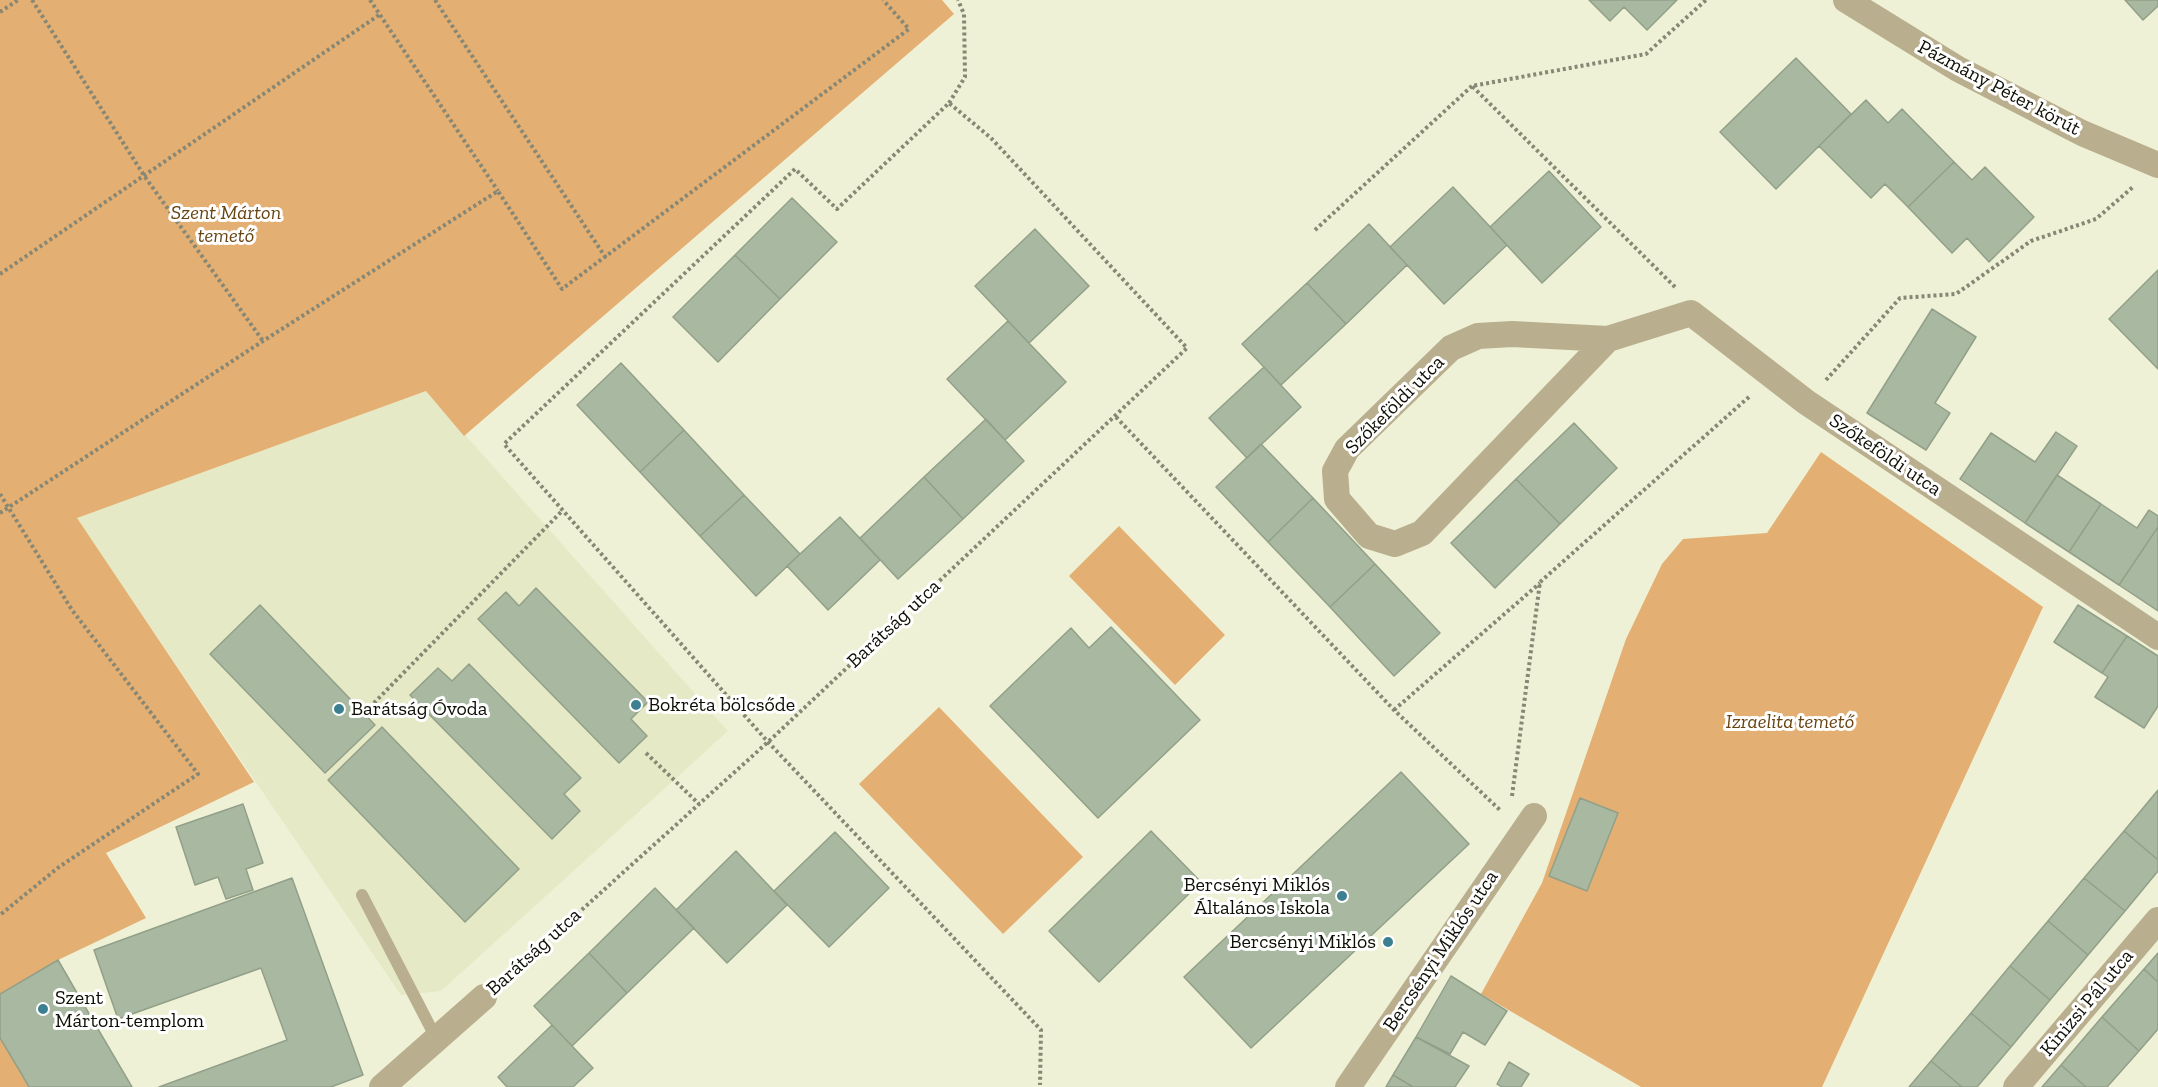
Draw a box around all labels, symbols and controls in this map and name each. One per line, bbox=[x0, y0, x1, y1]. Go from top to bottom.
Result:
street label: Pázmány Péter körút bbox=[1914, 35, 2084, 141]
park label: Szent Márton temető bbox=[171, 201, 281, 248]
street label: Szőkeföldi utca bbox=[1341, 351, 1449, 459]
street label: Szőkeföldi utca bbox=[1824, 409, 1946, 501]
street label: Barátság utca bbox=[842, 575, 946, 673]
place label: Bokréta bölcsőde bbox=[648, 693, 795, 717]
place label: Barátság Óvoda bbox=[351, 697, 487, 721]
marker: Bokréta bölcsőde bbox=[629, 698, 643, 712]
marker: Barátság Óvoda bbox=[332, 702, 346, 716]
park label: Izraelita temető bbox=[1726, 710, 1854, 734]
street label: Bercsényi Miklós utca bbox=[1378, 866, 1504, 1036]
place label: Bercsényi Miklós Általános Iskola bbox=[1183, 873, 1330, 920]
marker: Bercsényi Miklós Általános Iskola bbox=[1335, 889, 1349, 903]
street label: Barátság utca bbox=[482, 903, 586, 1001]
place label: Bercsényi Miklós bbox=[1229, 930, 1376, 954]
marker: Bercsényi Miklós bbox=[1381, 935, 1395, 949]
street label: Kinizsi Pál utca bbox=[2035, 945, 2139, 1061]
place label: Szent Márton-templom bbox=[55, 986, 204, 1033]
marker: Szent Márton-templom bbox=[36, 1002, 50, 1016]

